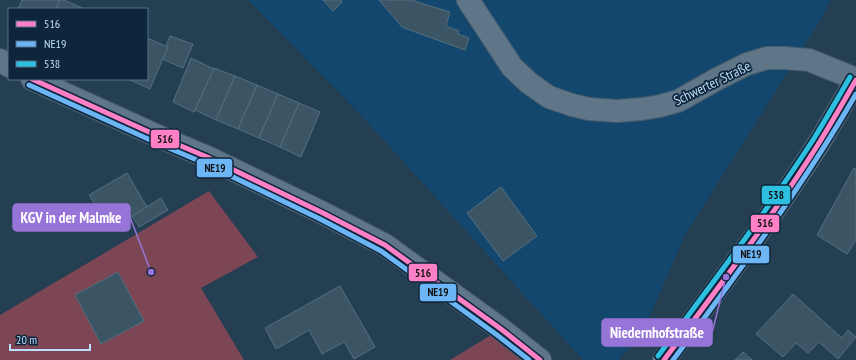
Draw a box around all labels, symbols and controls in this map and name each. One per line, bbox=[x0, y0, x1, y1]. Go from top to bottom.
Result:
legend bbox=[8, 8, 148, 80]
text: 516 bbox=[44, 16, 60, 31]
text: NE19 bbox=[44, 36, 66, 51]
text: 538 bbox=[44, 56, 60, 71]
street label: Schwerter Straße bbox=[671, 57, 754, 109]
line badge: 516 bbox=[150, 129, 180, 149]
text: 516 bbox=[157, 132, 173, 146]
line badge: NE19 bbox=[196, 158, 233, 178]
text: NE19 bbox=[204, 161, 226, 175]
line badge: 538 bbox=[761, 185, 791, 205]
text: 538 bbox=[768, 188, 784, 202]
callout: KGV in der Malmke bbox=[13, 204, 130, 231]
text: KGV in der Malmke bbox=[20, 208, 122, 227]
line badge: 516 bbox=[750, 214, 780, 233]
text: 516 bbox=[757, 216, 773, 230]
line badge: NE19 bbox=[732, 245, 770, 264]
text: NE19 bbox=[740, 247, 762, 261]
line badge: 516 bbox=[408, 263, 438, 282]
text: 516 bbox=[415, 266, 431, 280]
line badge: NE19 bbox=[419, 283, 457, 302]
text: NE19 bbox=[427, 285, 449, 299]
callout: Niedernhofstraße bbox=[602, 319, 712, 346]
text: Niedernhofstraße bbox=[610, 323, 704, 342]
scale bar bbox=[10, 326, 90, 352]
text: 20 m bbox=[16, 332, 37, 347]

